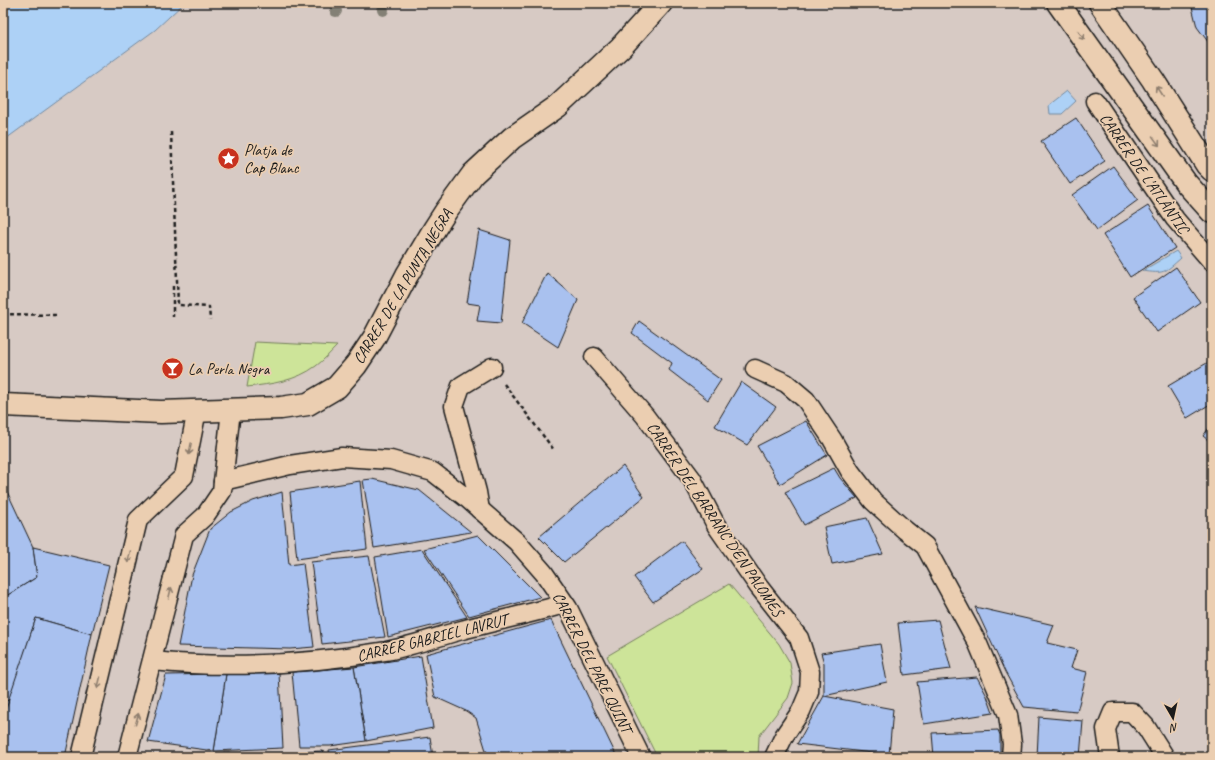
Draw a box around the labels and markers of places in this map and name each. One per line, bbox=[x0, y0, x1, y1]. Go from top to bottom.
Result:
place label: Platja de Cap Blanc bbox=[244, 140, 300, 178]
place icon: Platja de Cap Blanc bbox=[216, 145, 242, 171]
bar icon: La Perla Negra bbox=[159, 355, 185, 381]
place label: La Perla Negra bbox=[188, 359, 271, 379]

